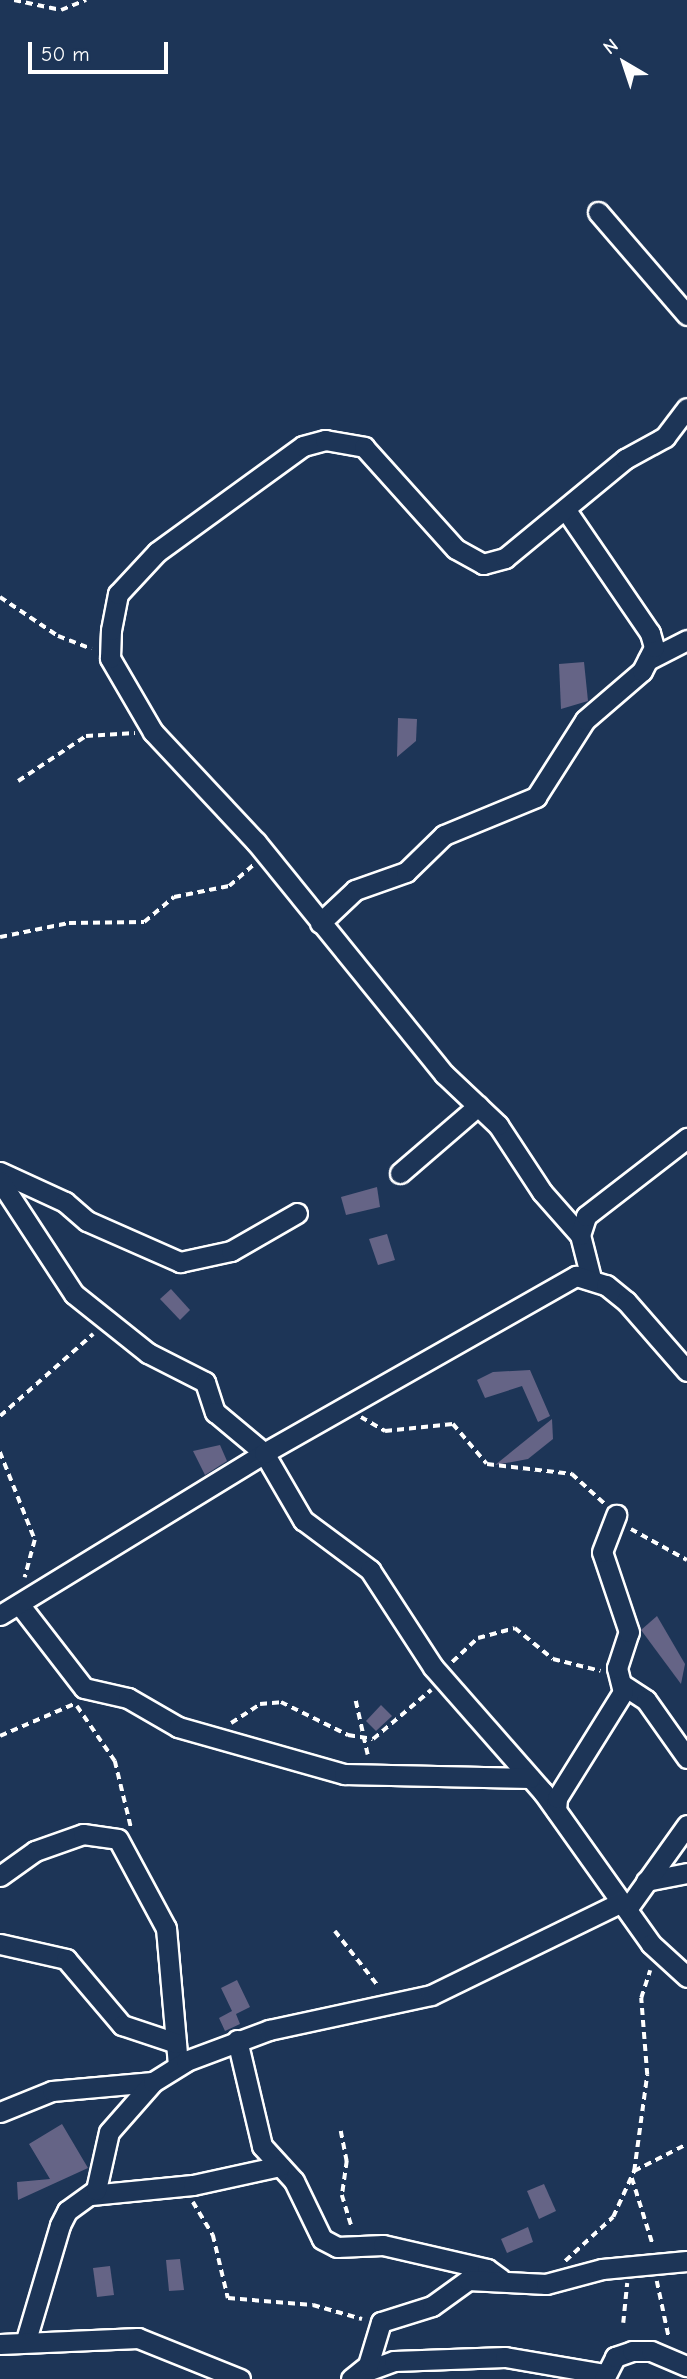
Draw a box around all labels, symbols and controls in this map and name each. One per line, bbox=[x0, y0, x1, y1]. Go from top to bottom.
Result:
scale bar bbox=[32, 28, 172, 72]
north arrow bbox=[589, 28, 659, 98]
text: N bbox=[599, 34, 623, 59]
text: 50 m bbox=[41, 42, 90, 66]

